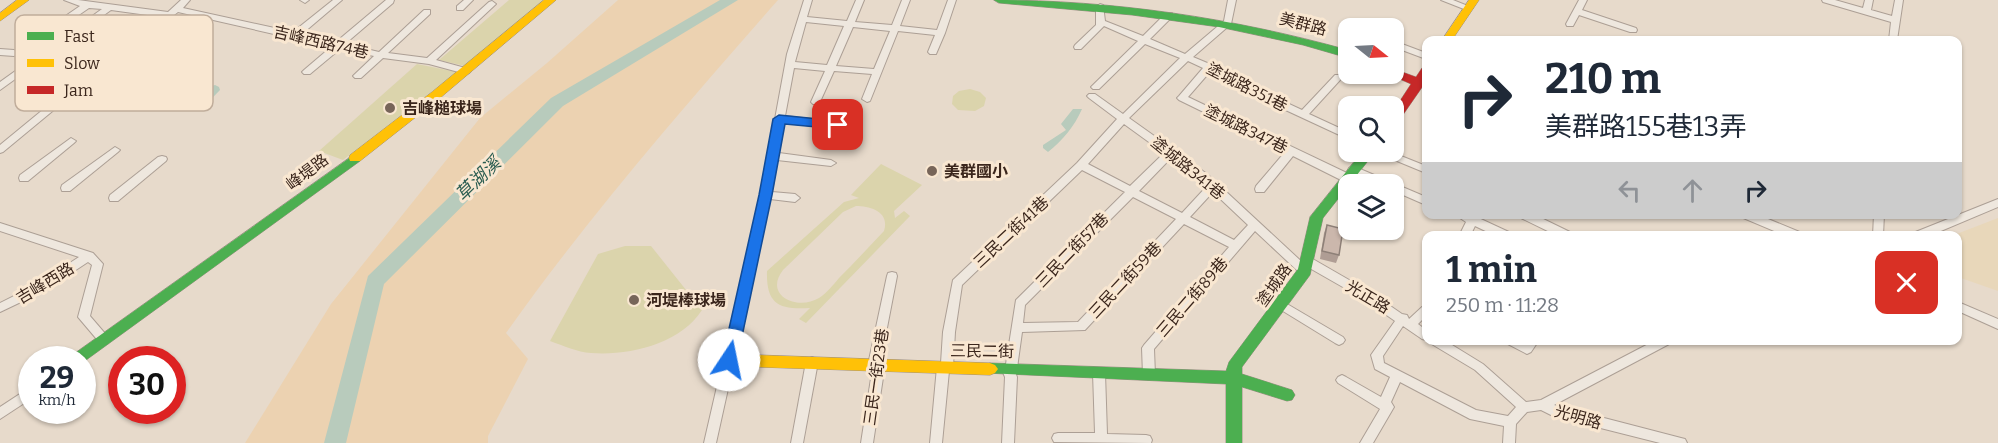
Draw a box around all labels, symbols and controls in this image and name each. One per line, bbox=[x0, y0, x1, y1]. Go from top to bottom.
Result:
street label: 美群路 bbox=[1277, 9, 1329, 39]
legend bbox=[15, 15, 213, 111]
north arrow bbox=[1338, 18, 1404, 84]
map controls bbox=[1338, 18, 1404, 240]
street label: 吉峰西路74巷 bbox=[272, 22, 370, 62]
text: Fast bbox=[64, 27, 95, 46]
text: Slow bbox=[64, 54, 100, 73]
text: 210 m bbox=[1545, 54, 1661, 104]
street label: 塗城路351巷 bbox=[1203, 59, 1291, 115]
icon: right bbox=[1446, 60, 1524, 138]
text: Jam bbox=[63, 81, 93, 100]
button: search bbox=[1338, 96, 1404, 162]
place label: 吉峰槌球場 bbox=[402, 99, 482, 118]
pin bbox=[812, 99, 863, 150]
marker: 吉峰槌球場 bbox=[383, 101, 397, 115]
street label: 塗城路347巷 bbox=[1201, 101, 1291, 157]
icon: arrive bbox=[821, 108, 854, 141]
text: 美群路155巷13弄 bbox=[1545, 111, 1746, 143]
street label: 塗城路341巷 bbox=[1147, 133, 1229, 203]
street label: 峰堤路 bbox=[282, 150, 332, 194]
water label: 草湖溪 bbox=[451, 150, 507, 206]
place label: 美群國小 bbox=[944, 162, 1008, 181]
marker: 美群國小 bbox=[925, 164, 939, 178]
button: layers bbox=[1338, 174, 1404, 240]
icon: left bbox=[1613, 174, 1646, 207]
icon: ahead bbox=[1676, 174, 1709, 207]
icon: right bbox=[1739, 174, 1772, 207]
street label: 三民二街41巷 bbox=[969, 192, 1053, 272]
street label: 三民二街57巷 bbox=[1032, 209, 1112, 291]
street label: 三民二街59巷 bbox=[1085, 238, 1165, 322]
text: 1 min bbox=[1446, 248, 1537, 292]
button: close bbox=[1875, 251, 1938, 314]
street label: 三民二街89巷 bbox=[1152, 253, 1232, 341]
street label: 吉峰西路 bbox=[13, 258, 77, 308]
street label: 塗城路 bbox=[1252, 260, 1296, 310]
street label: 光正路 bbox=[1343, 276, 1393, 318]
place label: 河堤棒球場 bbox=[646, 291, 726, 310]
marker: 河堤棒球場 bbox=[627, 293, 641, 307]
text: 250 m · 11:28 bbox=[1446, 293, 1559, 317]
street label: 三民一街23巷 bbox=[860, 327, 892, 427]
position arrow bbox=[697, 328, 761, 392]
street label: 三民二街 bbox=[950, 341, 1014, 361]
speed limit sign: 30 bbox=[108, 346, 186, 424]
text: 29 bbox=[40, 360, 74, 396]
text: km/h bbox=[38, 391, 76, 409]
street label: 光明路 bbox=[1552, 401, 1604, 433]

